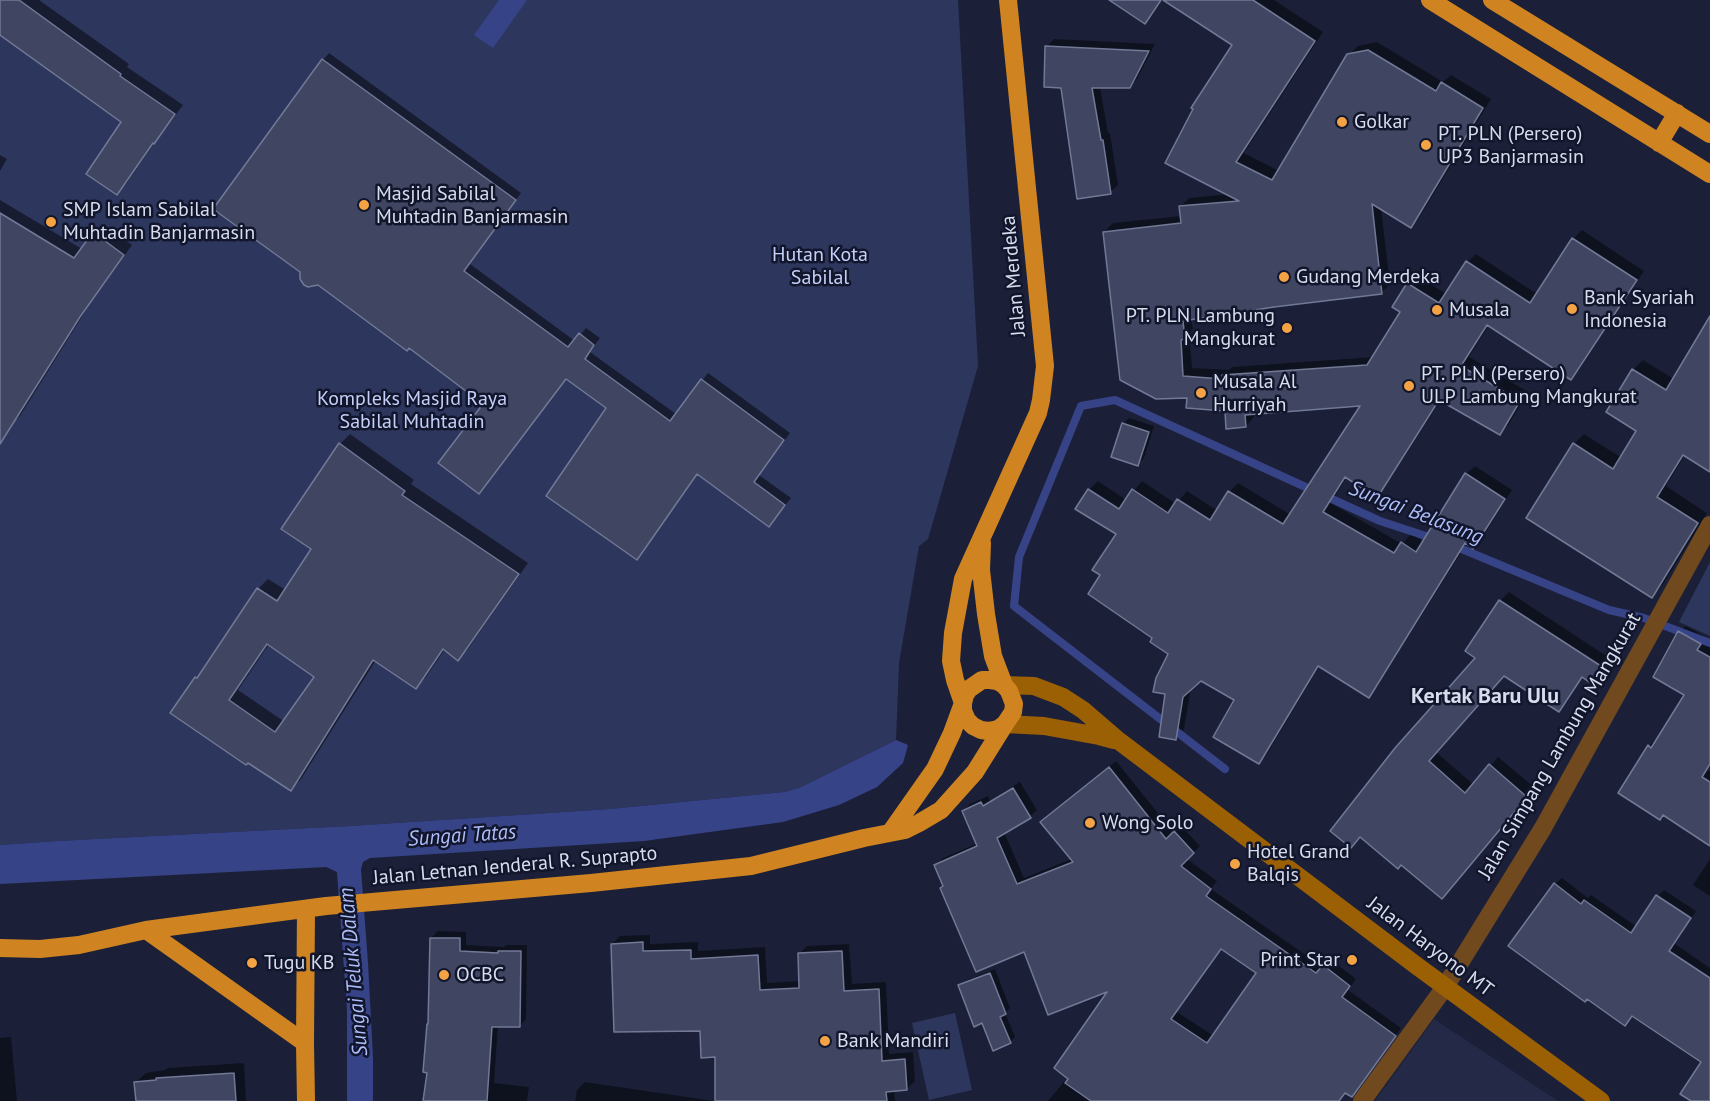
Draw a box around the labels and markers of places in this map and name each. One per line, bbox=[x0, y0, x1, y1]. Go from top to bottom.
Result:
place label: Golkar bbox=[1354, 110, 1409, 134]
marker: Golkar bbox=[1335, 115, 1349, 129]
place label: PT. PLN (Persero) UP3 Banjarmasin bbox=[1438, 122, 1584, 169]
marker: PT. PLN (Persero) UP3 Banjarmasin bbox=[1419, 138, 1433, 152]
place label: Masjid Sabilal Muhtadin Banjarmasin bbox=[376, 182, 568, 229]
place label: SMP Islam Sabilal Muhtadin Banjarmasin bbox=[63, 198, 255, 245]
marker: Masjid Sabilal Muhtadin Banjarmasin bbox=[357, 198, 371, 212]
marker: SMP Islam Sabilal Muhtadin Banjarmasin bbox=[44, 215, 58, 229]
place label: Gudang Merdeka bbox=[1296, 265, 1440, 289]
marker: Gudang Merdeka bbox=[1277, 270, 1291, 284]
place label: Bank Syariah Indonesia bbox=[1584, 286, 1694, 333]
place label: Musala bbox=[1449, 298, 1510, 322]
marker: Bank Syariah Indonesia bbox=[1565, 302, 1579, 316]
marker: Musala bbox=[1430, 303, 1444, 317]
place label: PT. PLN Lambung Mangkurat bbox=[1126, 304, 1275, 351]
marker: PT. PLN Lambung Mangkurat bbox=[1280, 321, 1294, 335]
place label: PT. PLN (Persero) ULP Lambung Mangkurat bbox=[1421, 362, 1637, 409]
place label: Musala Al Hurriyah bbox=[1213, 370, 1297, 417]
marker: PT. PLN (Persero) ULP Lambung Mangkurat bbox=[1402, 379, 1416, 393]
marker: Musala Al Hurriyah bbox=[1194, 386, 1208, 400]
place label: Wong Solo bbox=[1102, 811, 1193, 835]
marker: Wong Solo bbox=[1083, 816, 1097, 830]
place label: Hotel Grand Balqis bbox=[1247, 840, 1350, 887]
marker: Hotel Grand Balqis bbox=[1228, 857, 1242, 871]
place label: Print Star bbox=[1260, 948, 1340, 972]
place label: Tugu KB bbox=[264, 951, 335, 975]
marker: Print Star bbox=[1345, 953, 1359, 967]
marker: Tugu KB bbox=[245, 956, 259, 970]
place label: OCBC bbox=[456, 963, 504, 987]
marker: OCBC bbox=[437, 968, 451, 982]
place label: Bank Mandiri bbox=[837, 1029, 949, 1053]
marker: Bank Mandiri bbox=[818, 1034, 832, 1048]

